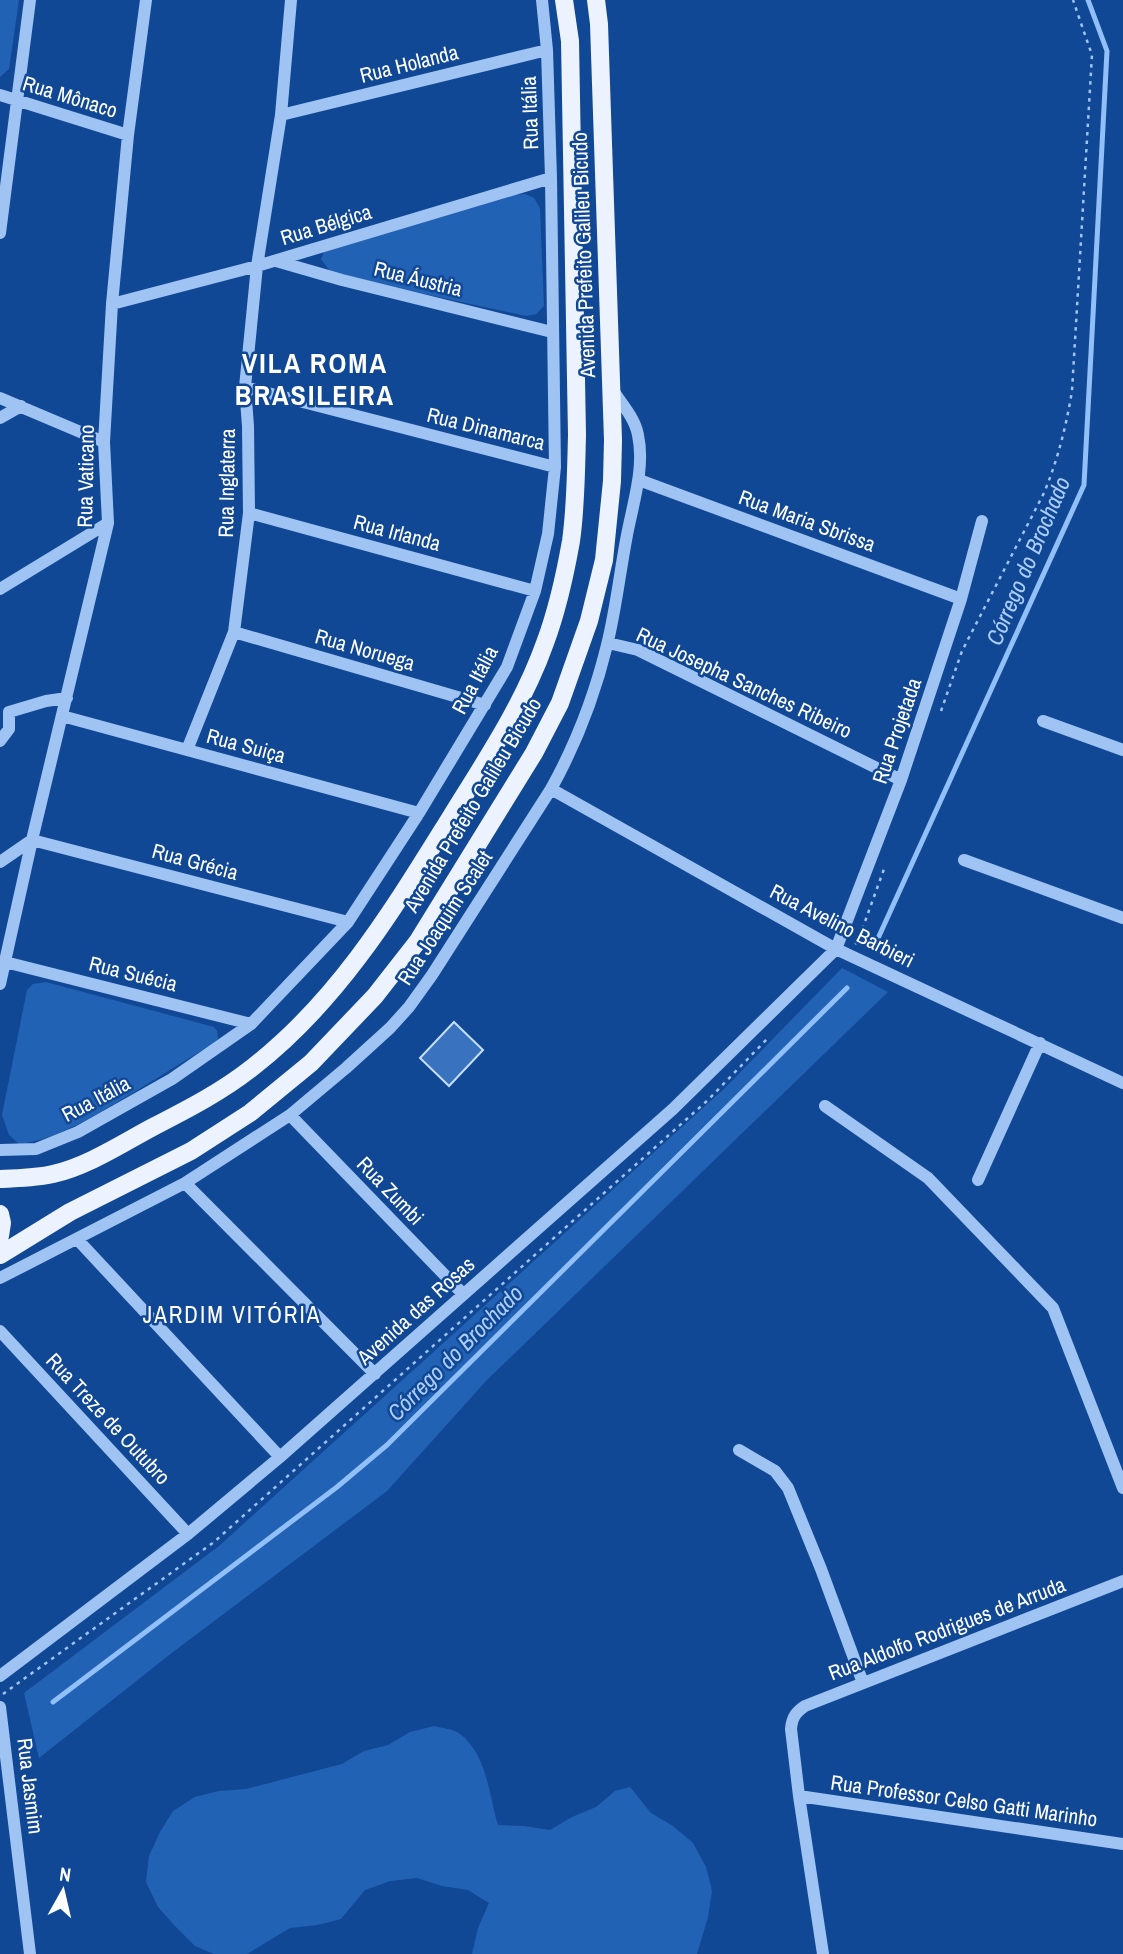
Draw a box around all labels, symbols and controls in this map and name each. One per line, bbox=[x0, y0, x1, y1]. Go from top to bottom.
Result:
street label: Rua Holanda bbox=[357, 37, 462, 90]
street label: Rua Mônaco bbox=[19, 68, 121, 125]
street label: Rua Itália bbox=[514, 75, 545, 150]
street label: Avenida Prefeito Galileu Bicudo bbox=[565, 132, 602, 379]
street label: Rua Bélgica bbox=[277, 197, 375, 252]
street label: Rua Áustria bbox=[371, 254, 466, 304]
district label: VILA ROMA BRASILEIRA bbox=[235, 344, 395, 414]
street label: Rua Dinamarca bbox=[424, 400, 549, 457]
street label: Rua Vaticano bbox=[70, 424, 101, 528]
street label: Rua Inglaterra bbox=[211, 428, 242, 538]
water label: Córrego do Brochado bbox=[978, 472, 1077, 650]
street label: Rua Maria Sbrissa bbox=[735, 482, 880, 559]
street label: Rua Irlanda bbox=[350, 507, 444, 558]
street label: Rua Josepha Sanches Ribeiro bbox=[632, 620, 857, 745]
street label: Rua Noruega bbox=[312, 621, 419, 678]
street label: Rua Itália bbox=[444, 640, 505, 719]
street label: Rua Projetada bbox=[865, 674, 928, 788]
street label: Avenida Prefeito Galileu Bicudo bbox=[396, 692, 548, 918]
street label: Rua Suiça bbox=[204, 721, 289, 770]
street label: Rua Grécia bbox=[149, 836, 242, 887]
street label: Rua Joaquim Scalet bbox=[390, 845, 499, 991]
street label: Rua Avelino Barbieri bbox=[765, 877, 919, 974]
street label: Rua Suécia bbox=[86, 949, 181, 999]
street label: Rua Itália bbox=[56, 1068, 135, 1129]
street label: Rua Zumbi bbox=[350, 1150, 430, 1231]
street label: Avenida das Rosas bbox=[350, 1250, 481, 1372]
water label: Córrego do Brochado bbox=[380, 1278, 529, 1427]
district label: JARDIM VITÓRIA bbox=[143, 1299, 321, 1330]
street label: Rua Treze de Outubro bbox=[40, 1346, 177, 1491]
street label: Rua Aldolfo Rodrigues de Arruda bbox=[824, 1570, 1070, 1687]
street label: Rua Jasmim bbox=[10, 1736, 51, 1836]
street label: Rua Professor Celso Gatti Marinho bbox=[829, 1767, 1099, 1834]
north arrow bbox=[28, 1856, 98, 1926]
text: N bbox=[58, 1861, 73, 1888]

